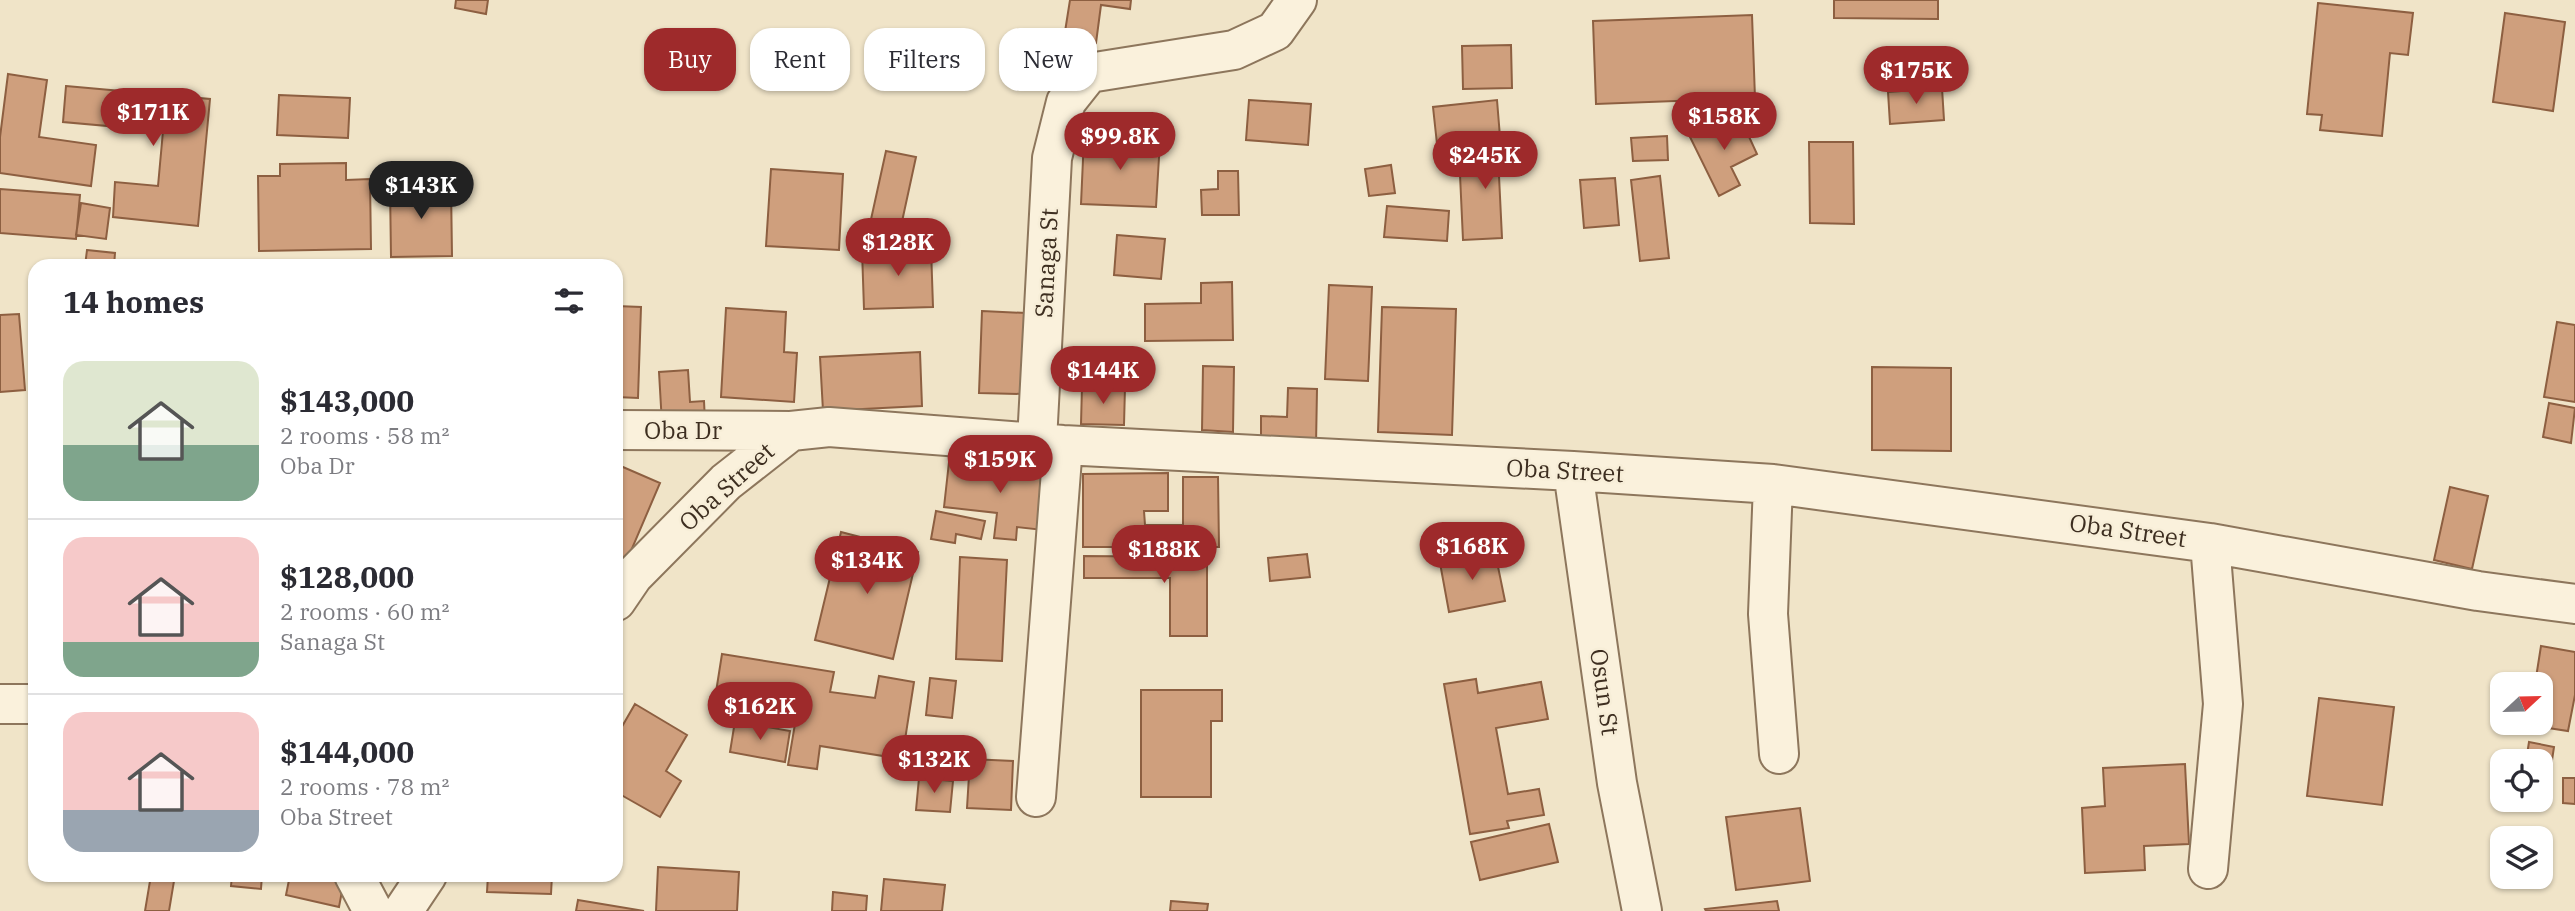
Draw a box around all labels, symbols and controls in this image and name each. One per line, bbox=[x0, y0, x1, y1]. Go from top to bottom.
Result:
chip: Buy bbox=[644, 28, 736, 91]
chip: Rent bbox=[750, 28, 850, 91]
chip: Filters bbox=[864, 28, 985, 91]
chip: New bbox=[999, 28, 1097, 91]
pin: $175K bbox=[1867, 46, 1965, 106]
text: $175K bbox=[1880, 54, 1952, 84]
pin: $171K bbox=[104, 88, 202, 148]
pin: $158K bbox=[1675, 92, 1773, 152]
text: $171K bbox=[117, 96, 189, 126]
text: $158K bbox=[1688, 100, 1760, 130]
pin: $99.8K bbox=[1063, 113, 1177, 172]
text: $99.8K bbox=[1080, 120, 1160, 150]
pin: $245K bbox=[1436, 132, 1534, 191]
text: $245K bbox=[1449, 139, 1521, 169]
pin: $143K bbox=[372, 162, 470, 221]
text: $143K bbox=[385, 169, 457, 199]
street label: Sanaga St bbox=[1027, 207, 1065, 319]
pin: $128K bbox=[849, 218, 947, 278]
text: $128K bbox=[862, 226, 934, 256]
text: 14 homes bbox=[63, 282, 204, 321]
icon: filters bbox=[550, 282, 588, 320]
pin: $144K bbox=[1054, 346, 1152, 406]
text: $144K bbox=[1067, 354, 1139, 384]
text: $143,000 bbox=[280, 381, 414, 420]
icon: home bbox=[119, 389, 203, 473]
street label: Oba Dr bbox=[644, 414, 722, 446]
text: 2 rooms · 58 m² bbox=[280, 420, 450, 450]
street label: Oba Street bbox=[672, 435, 781, 538]
pin: $159K bbox=[951, 435, 1049, 495]
text: $159K bbox=[964, 443, 1036, 473]
text: Oba Dr bbox=[280, 450, 355, 480]
street label: Oba Street bbox=[1505, 451, 1625, 489]
street label: Oba Street bbox=[2068, 506, 2189, 554]
pin: $168K bbox=[1423, 522, 1521, 582]
pin: $188K bbox=[1115, 526, 1213, 585]
text: $168K bbox=[1436, 530, 1508, 560]
text: $188K bbox=[1128, 533, 1200, 563]
pin: $134K bbox=[818, 536, 916, 596]
text: $134K bbox=[831, 544, 903, 574]
text: $128,000 bbox=[280, 557, 414, 596]
icon: home bbox=[119, 565, 203, 649]
text: 2 rooms · 60 m² bbox=[280, 596, 450, 626]
text: Sanaga St bbox=[280, 626, 385, 656]
street label: Osun St bbox=[1583, 646, 1627, 737]
north arrow bbox=[2490, 672, 2553, 735]
map controls bbox=[2490, 672, 2553, 889]
pin: $162K bbox=[711, 682, 809, 742]
text: $162K bbox=[724, 690, 796, 720]
text: $144,000 bbox=[280, 732, 414, 771]
pin: $132K bbox=[885, 736, 983, 795]
icon: home bbox=[119, 740, 203, 824]
text: $132K bbox=[898, 743, 970, 773]
button: locate bbox=[2490, 749, 2553, 812]
text: 2 rooms · 78 m² bbox=[280, 771, 450, 801]
text: Oba Street bbox=[280, 801, 393, 831]
button: layers bbox=[2490, 826, 2553, 889]

